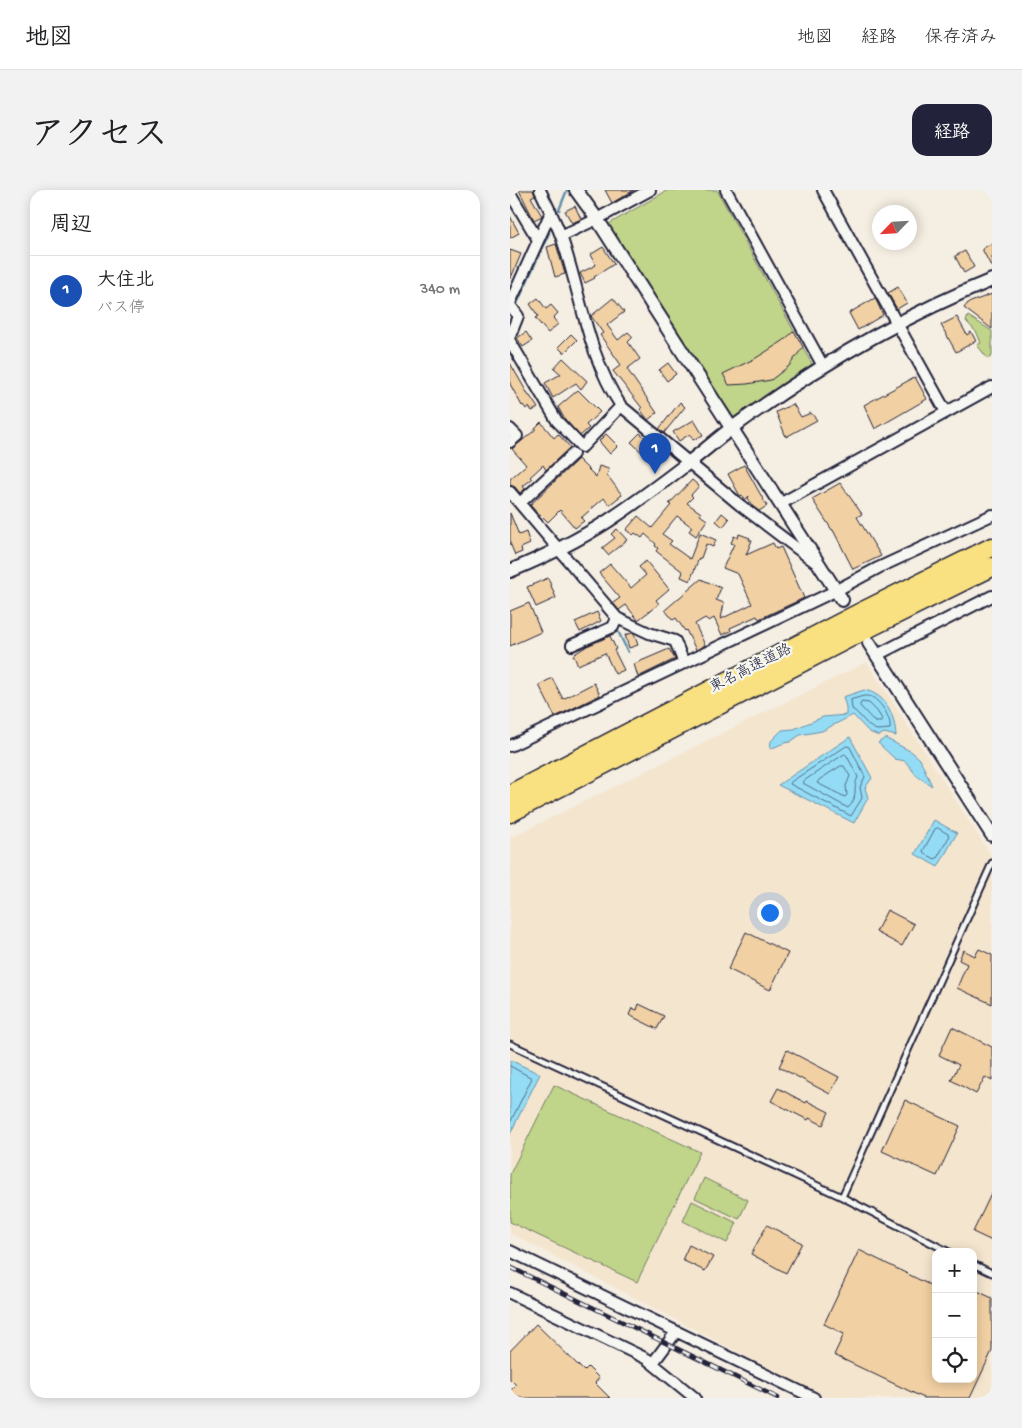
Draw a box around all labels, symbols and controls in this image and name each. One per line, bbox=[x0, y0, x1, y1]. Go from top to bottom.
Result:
text: 地図 bbox=[25, 25, 73, 54]
text: 地図 bbox=[797, 28, 833, 49]
text: 経路 bbox=[861, 28, 897, 49]
text: 保存済み bbox=[925, 28, 997, 49]
button: 経路 bbox=[912, 104, 992, 156]
text: アクセス bbox=[30, 117, 168, 158]
north arrow bbox=[872, 205, 917, 250]
text: 周辺 bbox=[50, 214, 92, 239]
text: 大住北 bbox=[97, 270, 154, 293]
text: 1 bbox=[63, 281, 69, 300]
text: 340 m bbox=[420, 281, 460, 300]
text: バス停 bbox=[97, 300, 145, 319]
pin: 1 bbox=[639, 433, 671, 474]
street label: 東名高速道路 bbox=[706, 640, 795, 697]
your location bbox=[757, 900, 783, 926]
map controls bbox=[932, 1248, 977, 1383]
button: + bbox=[932, 1248, 977, 1293]
button: − bbox=[932, 1293, 977, 1338]
button: locate bbox=[932, 1338, 977, 1383]

